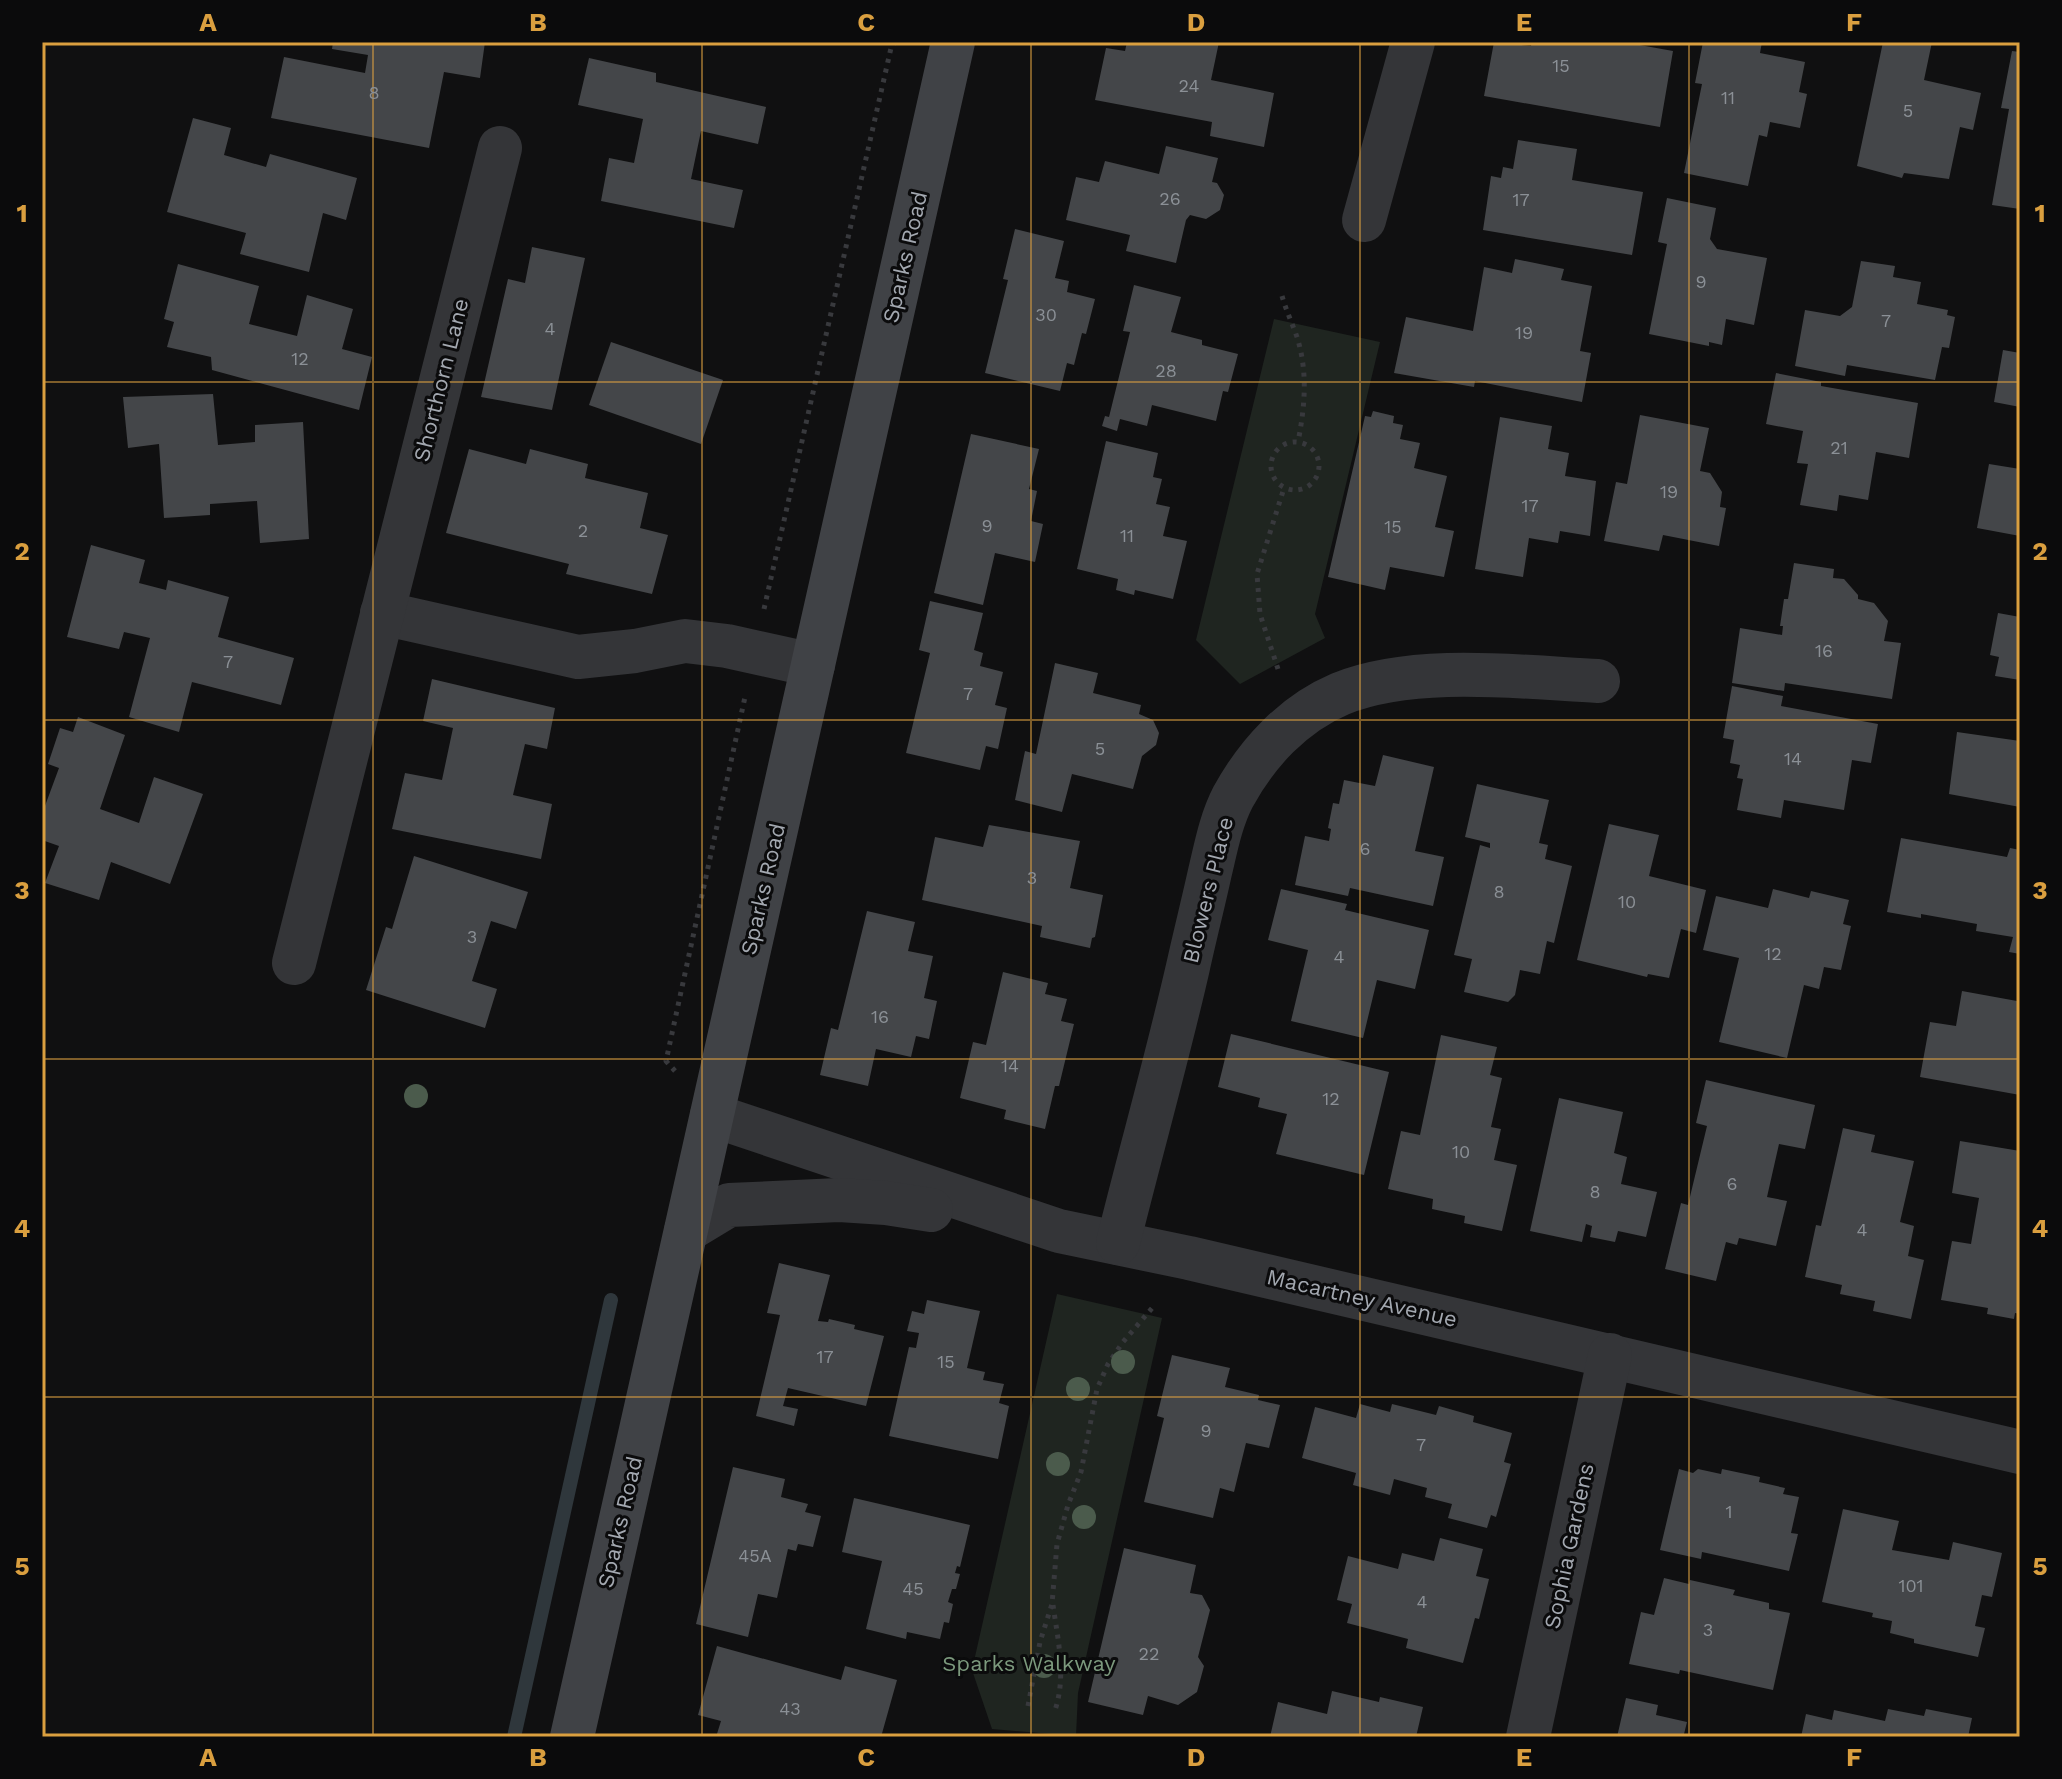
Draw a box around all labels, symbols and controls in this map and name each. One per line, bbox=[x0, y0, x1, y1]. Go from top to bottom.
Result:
text: A bbox=[199, 7, 217, 37]
text: B bbox=[529, 7, 547, 37]
text: C bbox=[857, 7, 875, 37]
text: D bbox=[1187, 7, 1205, 37]
text: E bbox=[1516, 7, 1532, 37]
text: F bbox=[1846, 7, 1862, 37]
house number: 15 bbox=[1552, 55, 1570, 76]
house number: 24 bbox=[1179, 75, 1199, 96]
house number: 8 bbox=[368, 82, 380, 103]
house number: 11 bbox=[1721, 87, 1735, 108]
house number: 5 bbox=[1903, 100, 1913, 121]
house number: 26 bbox=[1159, 188, 1181, 209]
street label: Sparks Road bbox=[878, 189, 932, 325]
house number: 17 bbox=[1512, 189, 1530, 210]
text: 1 bbox=[16, 198, 28, 228]
text: 1 bbox=[2034, 198, 2046, 228]
house number: 9 bbox=[1695, 271, 1707, 292]
street label: Shorthorn Lane bbox=[409, 296, 473, 464]
house number: 30 bbox=[1035, 304, 1057, 325]
house number: 7 bbox=[1881, 310, 1891, 331]
house number: 4 bbox=[545, 318, 556, 339]
house number: 19 bbox=[1515, 322, 1533, 343]
house number: 12 bbox=[291, 348, 309, 369]
house number: 28 bbox=[1155, 360, 1177, 381]
house number: 21 bbox=[1830, 437, 1848, 458]
house number: 19 bbox=[1660, 481, 1678, 502]
house number: 17 bbox=[1521, 495, 1539, 516]
house number: 9 bbox=[981, 515, 993, 536]
house number: 15 bbox=[1384, 516, 1402, 537]
house number: 2 bbox=[578, 520, 588, 541]
house number: 11 bbox=[1120, 525, 1134, 546]
text: 2 bbox=[14, 536, 30, 566]
text: 2 bbox=[2032, 536, 2048, 566]
house number: 16 bbox=[1815, 640, 1833, 661]
house number: 7 bbox=[223, 651, 233, 672]
house number: 7 bbox=[963, 683, 973, 704]
house number: 5 bbox=[1095, 738, 1105, 759]
house number: 14 bbox=[1784, 748, 1802, 769]
street label: Blowers Place bbox=[1178, 814, 1238, 966]
street label: Sparks Road bbox=[736, 821, 790, 957]
house number: 6 bbox=[1360, 838, 1370, 859]
house number: 3 bbox=[1027, 867, 1037, 888]
text: 3 bbox=[14, 875, 30, 905]
text: 3 bbox=[2032, 875, 2048, 905]
house number: 8 bbox=[1493, 881, 1505, 902]
house number: 10 bbox=[1618, 891, 1636, 912]
house number: 3 bbox=[467, 926, 477, 947]
house number: 12 bbox=[1764, 943, 1782, 964]
house number: 4 bbox=[1334, 946, 1345, 967]
house number: 16 bbox=[871, 1006, 889, 1027]
house number: 14 bbox=[1001, 1055, 1019, 1076]
house number: 12 bbox=[1322, 1088, 1340, 1109]
house number: 10 bbox=[1452, 1141, 1470, 1162]
house number: 6 bbox=[1727, 1173, 1737, 1194]
house number: 8 bbox=[1589, 1181, 1601, 1202]
text: 4 bbox=[14, 1213, 31, 1243]
text: 4 bbox=[2032, 1213, 2049, 1243]
house number: 4 bbox=[1857, 1219, 1868, 1240]
street label: Macartney Avenue bbox=[1264, 1264, 1460, 1332]
house number: 17 bbox=[816, 1346, 834, 1367]
house number: 15 bbox=[937, 1351, 955, 1372]
house number: 9 bbox=[1200, 1420, 1212, 1441]
house number: 7 bbox=[1416, 1434, 1426, 1455]
street label: Sparks Road bbox=[593, 1454, 647, 1590]
street label: Sophia Gardens bbox=[1539, 1461, 1599, 1631]
house number: 1 bbox=[1725, 1501, 1733, 1522]
house number: 45A bbox=[738, 1545, 772, 1566]
text: 5 bbox=[14, 1551, 30, 1581]
text: 5 bbox=[2032, 1551, 2048, 1581]
house number: 101 bbox=[1898, 1575, 1924, 1596]
house number: 45 bbox=[902, 1578, 924, 1599]
house number: 4 bbox=[1417, 1591, 1428, 1612]
house number: 3 bbox=[1703, 1619, 1713, 1640]
house number: 22 bbox=[1139, 1643, 1160, 1664]
park label: Sparks Walkway bbox=[942, 1651, 1116, 1676]
house number: 43 bbox=[779, 1698, 801, 1719]
text: A bbox=[199, 1742, 217, 1772]
text: B bbox=[529, 1742, 547, 1772]
text: C bbox=[857, 1742, 875, 1772]
text: D bbox=[1187, 1742, 1205, 1772]
text: E bbox=[1516, 1742, 1532, 1772]
text: F bbox=[1846, 1742, 1862, 1772]

